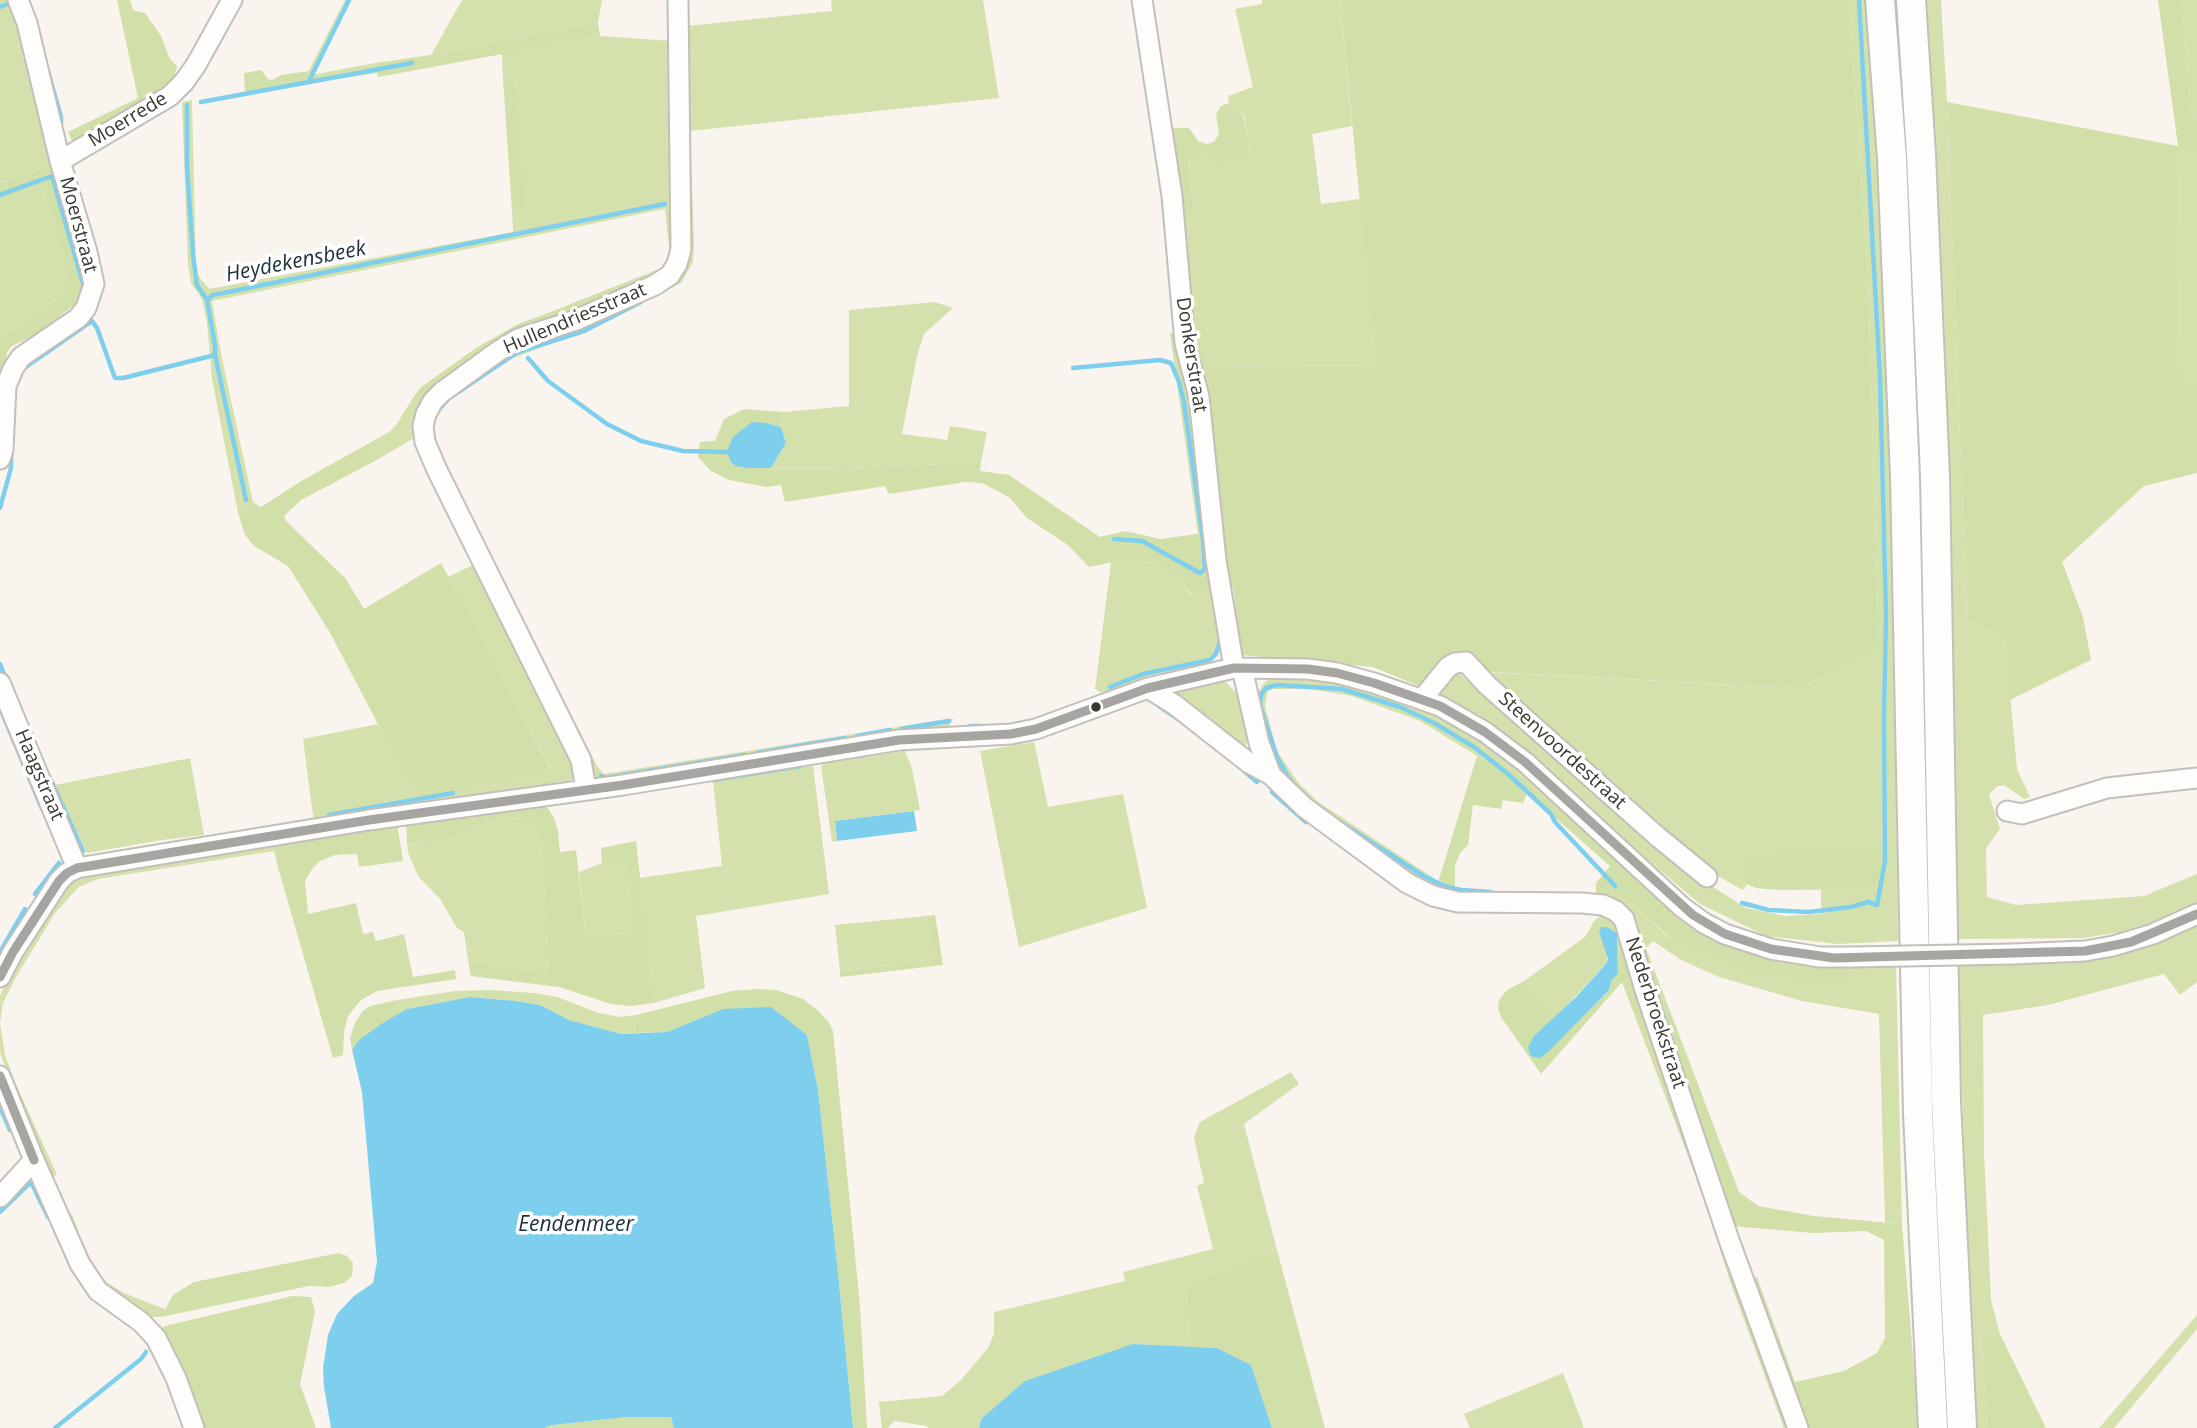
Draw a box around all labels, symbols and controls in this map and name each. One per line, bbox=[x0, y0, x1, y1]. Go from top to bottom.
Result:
street label: Moerrede bbox=[85, 88, 171, 152]
street label: Moerstraat bbox=[54, 175, 102, 275]
water label: Heydekensbeek bbox=[224, 236, 368, 288]
street label: Hullendriesstraat bbox=[500, 279, 650, 359]
street label: Donkerstraat bbox=[1171, 296, 1211, 414]
street label: Steenvoordestraat bbox=[1493, 688, 1631, 814]
unlabelled marker bbox=[1089, 700, 1103, 714]
street label: Haagstraat bbox=[10, 726, 68, 824]
street label: Nederbroekstraat bbox=[1620, 934, 1690, 1092]
water label: Eendenmeer bbox=[518, 1212, 634, 1238]

